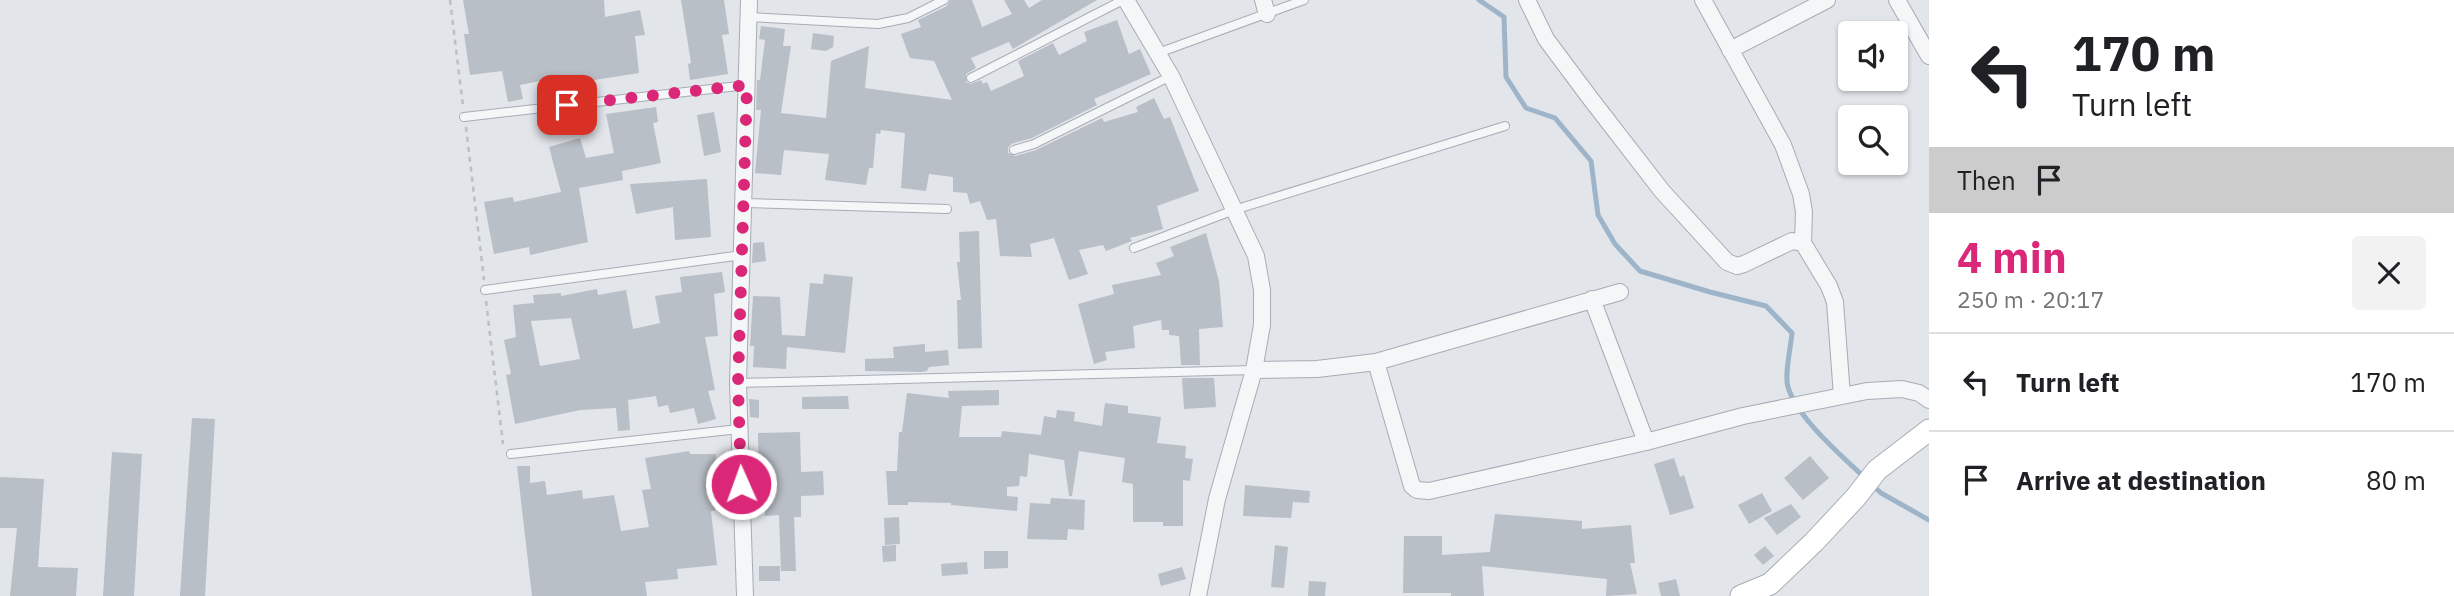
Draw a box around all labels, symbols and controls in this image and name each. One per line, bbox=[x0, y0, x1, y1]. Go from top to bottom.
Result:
map controls bbox=[1838, 21, 1908, 175]
button: sound bbox=[1838, 21, 1908, 91]
text: 170 m bbox=[2072, 21, 2216, 84]
icon: left bbox=[1957, 28, 2048, 119]
pin bbox=[537, 75, 597, 135]
text: Turn left bbox=[2072, 83, 2192, 125]
icon: arrive bbox=[548, 86, 586, 124]
button: search bbox=[1838, 105, 1908, 175]
icon: arrive bbox=[2030, 161, 2068, 199]
text: Then bbox=[1957, 163, 2016, 197]
text: 4 min bbox=[1957, 230, 2067, 285]
button: close bbox=[2352, 236, 2426, 310]
text: 250 m · 20:17 bbox=[1957, 284, 2104, 314]
icon: left bbox=[1957, 363, 1995, 401]
text: Turn left bbox=[2016, 365, 2119, 399]
text: 170 m bbox=[2350, 365, 2426, 399]
position arrow bbox=[704, 447, 778, 521]
icon: arrive bbox=[1957, 461, 1995, 499]
text: Arrive at destination bbox=[2016, 463, 2266, 497]
text: 80 m bbox=[2366, 463, 2426, 497]

